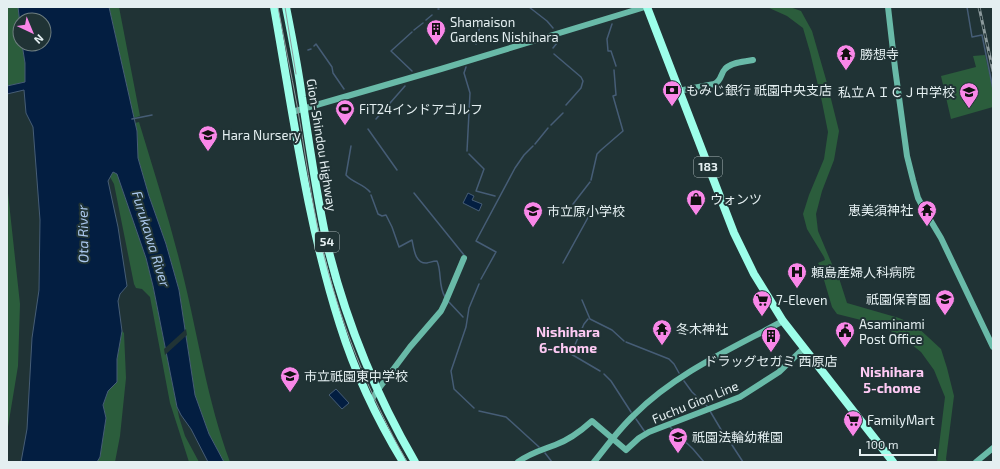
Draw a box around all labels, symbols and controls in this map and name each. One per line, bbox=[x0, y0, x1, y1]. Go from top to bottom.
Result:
north arrow bbox=[12, 12, 52, 52]
place label: Shamaison Gardens Nishihara bbox=[450, 14, 559, 45]
building icon: Shamaison Gardens Nishihara bbox=[425, 18, 447, 46]
text: N bbox=[32, 32, 47, 47]
temple icon: 勝想寺 bbox=[835, 43, 857, 71]
place label: 勝想寺 bbox=[860, 46, 899, 62]
street label: Gion-Shindou Highway bbox=[304, 77, 340, 213]
bank icon: もみじ銀行 祇園中央支店 bbox=[661, 79, 683, 107]
school or university icon: 私立ＡＩＣＪ中学校 bbox=[958, 81, 980, 109]
place label: もみじ銀行 祇園中央支店 bbox=[686, 82, 832, 98]
place label: 私立ＡＩＣＪ中学校 bbox=[838, 84, 955, 100]
sports icon: FiT24インドアゴルフ bbox=[334, 98, 356, 126]
place label: FiT24インドアゴルフ bbox=[359, 101, 483, 117]
school or university icon: Hara Nursery bbox=[197, 124, 219, 152]
place label: Hara Nursery bbox=[222, 127, 301, 143]
road number: 183 bbox=[694, 157, 722, 177]
shop icon: ウォンツ bbox=[685, 188, 707, 216]
water label: Furukawa River bbox=[129, 189, 174, 289]
place label: ウォンツ bbox=[710, 191, 762, 207]
temple icon: 恵美須神社 bbox=[916, 199, 938, 227]
school or university icon: 市立原小学校 bbox=[522, 200, 544, 228]
place label: 恵美須神社 bbox=[848, 202, 913, 218]
place label: 市立原小学校 bbox=[547, 203, 625, 219]
water label: Ota River bbox=[73, 204, 92, 263]
road number: 54 bbox=[315, 232, 339, 252]
hospital icon: 頼島産婦人科病院 bbox=[786, 261, 808, 289]
place label: 頼島産婦人科病院 bbox=[811, 264, 915, 280]
school or university icon: 祇園保育園 bbox=[934, 288, 956, 316]
supermarket icon: 7-Eleven bbox=[751, 289, 773, 317]
place label: 祇園保育園 bbox=[866, 291, 931, 307]
place label: 7-Eleven bbox=[776, 292, 828, 308]
place label: Asaminami Post Office bbox=[859, 316, 925, 347]
temple icon: 冬木神社 bbox=[651, 318, 673, 346]
public building icon: Asaminami Post Office bbox=[834, 320, 856, 348]
place label: 冬木神社 bbox=[676, 321, 728, 337]
district label: Nishihara 6-chome bbox=[536, 323, 600, 356]
building icon: ドラッグセガミ 西原店 bbox=[760, 325, 782, 353]
place label: ドラッグセガミ 西原店 bbox=[705, 353, 837, 369]
district label: Nishihara 5-chome bbox=[860, 363, 924, 396]
school or university icon: 市立祇園東中学校 bbox=[279, 365, 301, 393]
place label: 市立祇園東中学校 bbox=[304, 368, 408, 384]
street label: Fuchu Gion Line bbox=[649, 377, 741, 427]
supermarket icon: FamilyMart bbox=[842, 409, 864, 437]
place label: FamilyMart bbox=[867, 412, 935, 428]
school or university icon: 祇園法輪幼稚園 bbox=[667, 426, 689, 454]
place label: 祇園法輪幼稚園 bbox=[692, 429, 783, 445]
scale bar bbox=[860, 431, 935, 457]
text: 100 m bbox=[866, 437, 898, 451]

